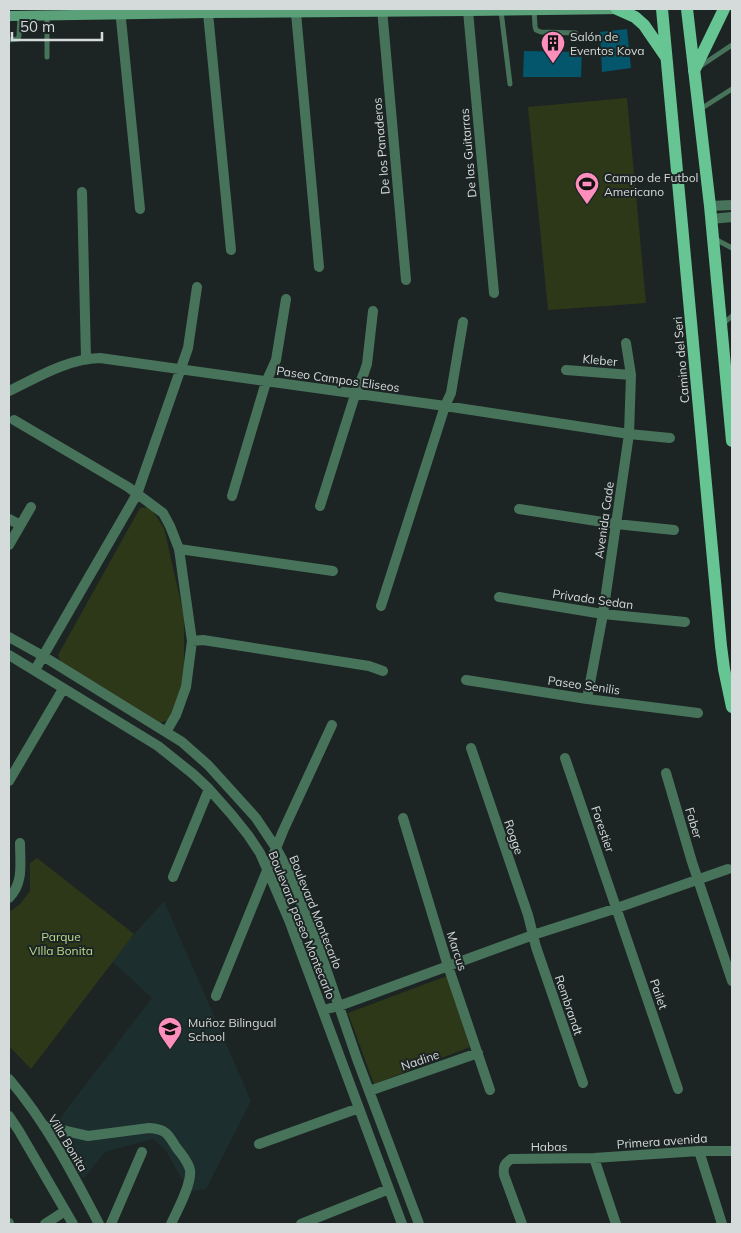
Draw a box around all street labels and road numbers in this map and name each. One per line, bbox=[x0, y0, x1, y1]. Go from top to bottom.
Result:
street label: De los Panaderos bbox=[369, 97, 393, 195]
street label: De las Guitarras bbox=[457, 108, 479, 198]
street label: Camino del Seri bbox=[670, 316, 692, 404]
street label: Kleber bbox=[582, 351, 619, 369]
street label: Paseo Campos Eliseos bbox=[275, 363, 401, 395]
street label: Avenida Cade bbox=[591, 480, 617, 560]
street label: Privada Sedan bbox=[552, 586, 634, 612]
street label: Paseo Senilis bbox=[547, 673, 621, 697]
street label: Forestier bbox=[588, 804, 618, 855]
street label: Faber bbox=[682, 806, 706, 841]
street label: Rogge bbox=[501, 818, 527, 856]
street label: Boulevard paseo Montecarlo bbox=[265, 849, 339, 1001]
street label: Boulevard Montecarlo bbox=[286, 853, 346, 971]
street label: Marcus bbox=[444, 929, 470, 973]
street label: Rembrandt bbox=[552, 973, 586, 1037]
street label: Pailet bbox=[647, 977, 671, 1011]
street label: Nadine bbox=[399, 1046, 441, 1074]
street label: Villa Bonita bbox=[45, 1112, 91, 1174]
street label: Primera avenida bbox=[616, 1130, 708, 1152]
street label: Habas bbox=[531, 1139, 567, 1154]

